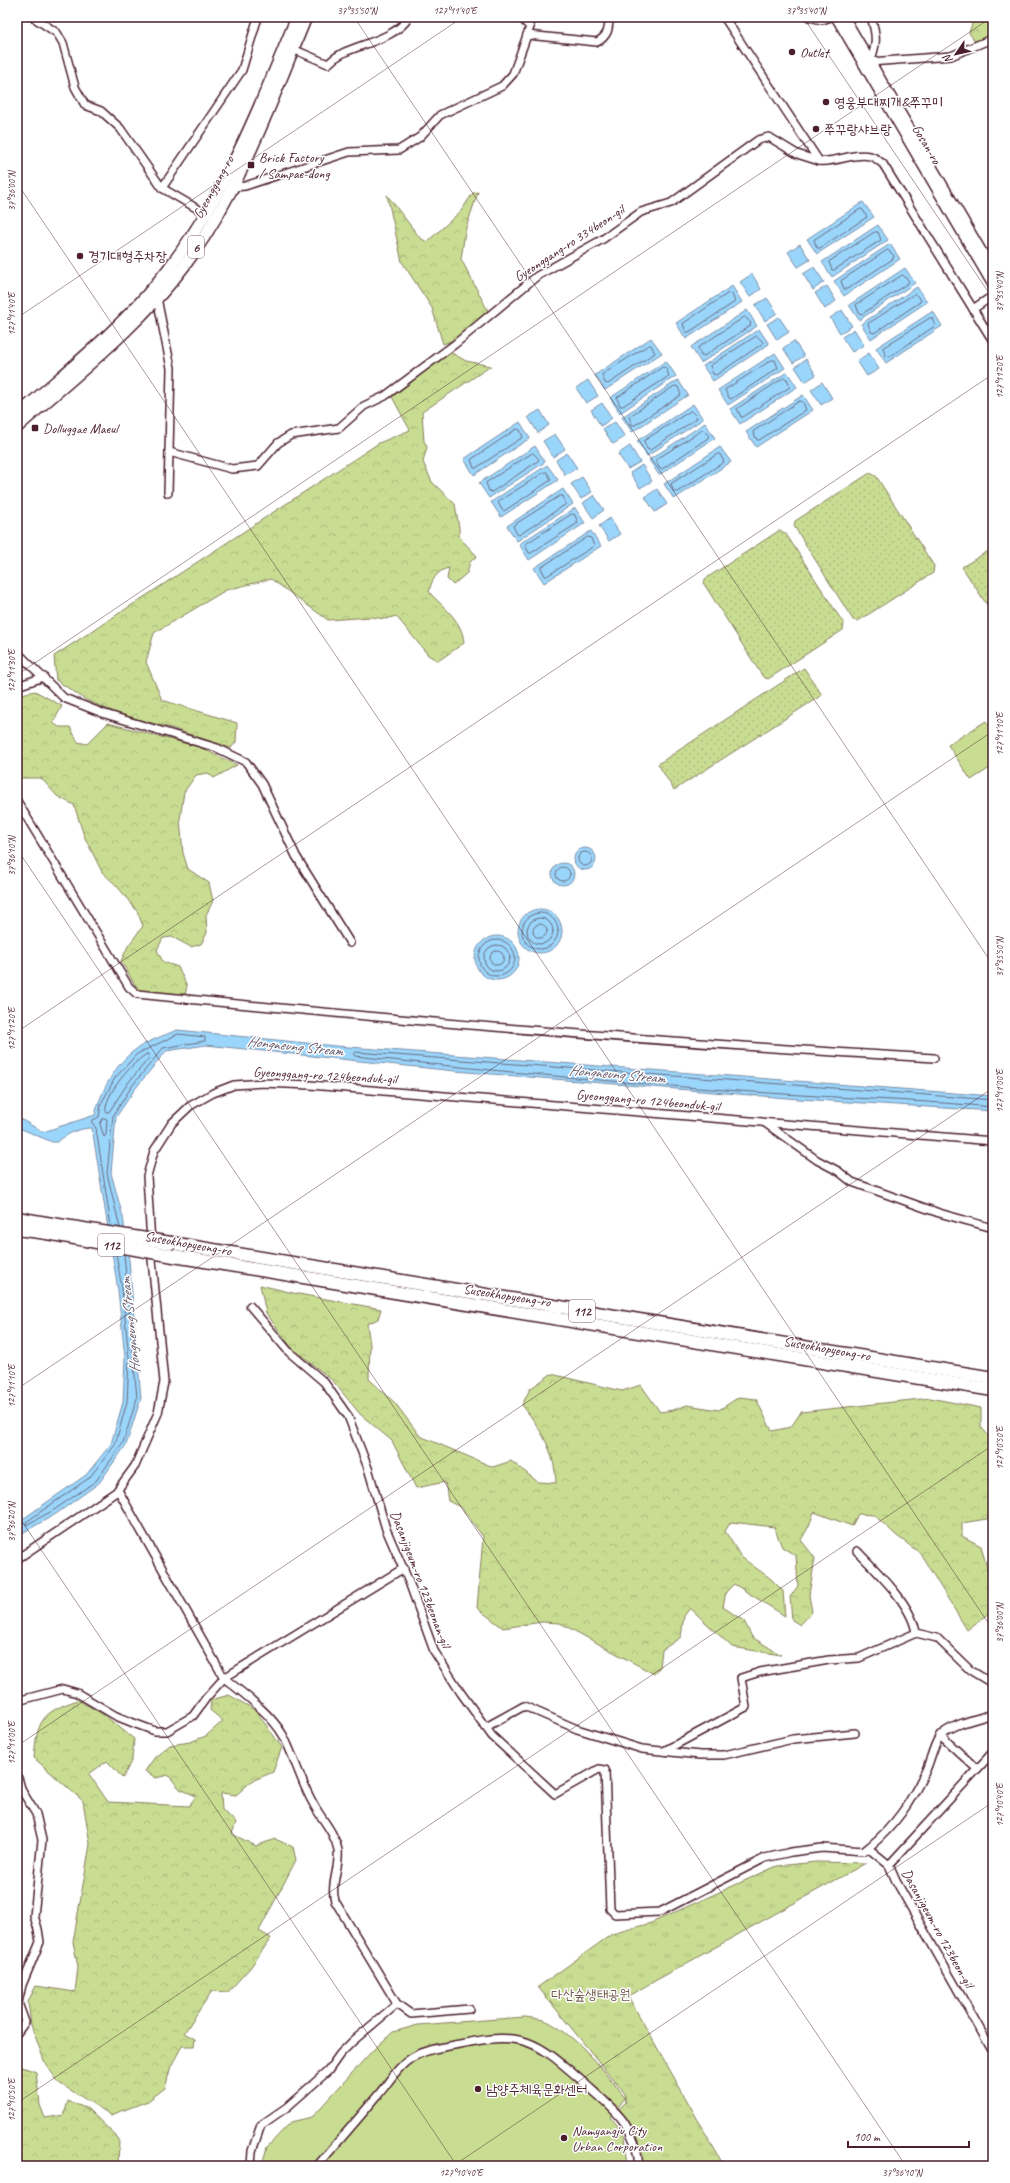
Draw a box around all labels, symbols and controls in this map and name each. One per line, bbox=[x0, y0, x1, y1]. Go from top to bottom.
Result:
text: 37°35'50"N bbox=[337, 4, 379, 17]
text: 127°11'40"E bbox=[433, 4, 478, 17]
text: 37°35'40"N bbox=[786, 4, 828, 17]
north arrow bbox=[936, 34, 976, 74]
place label: Outlet bbox=[800, 44, 831, 61]
marker: Outlet bbox=[787, 47, 797, 57]
text: N bbox=[939, 51, 955, 66]
place label: 영웅부대찌개&쭈꾸미 bbox=[834, 94, 943, 111]
marker: 영웅부대찌개&쭈꾸미 bbox=[821, 97, 831, 107]
place label: 쭈꾸랑샤브랑 bbox=[824, 121, 892, 138]
street label: Gosan-ro bbox=[908, 121, 945, 168]
marker: 쭈꾸랑샤브랑 bbox=[811, 124, 821, 134]
place label: Brick Factory / Sampae-dong bbox=[259, 149, 330, 182]
street label: Gyeonggang-ro bbox=[189, 152, 238, 222]
marker: Brick Factory / Sampae-dong bbox=[246, 160, 256, 170]
text: 37°36'00"N bbox=[5, 169, 18, 211]
street label: Gyeonggang-ro 334beon-gil bbox=[511, 200, 630, 285]
road number: 6 bbox=[188, 236, 204, 258]
place label: 경기대형주차장 bbox=[88, 248, 168, 265]
marker: 경기대형주차장 bbox=[75, 251, 85, 261]
text: 37°35'40"N bbox=[993, 270, 1006, 312]
text: 127°11'40"E bbox=[5, 291, 18, 336]
text: 127°11'20"E bbox=[993, 354, 1006, 399]
place label: Dolluggae Maeul bbox=[43, 420, 120, 437]
marker: Dolluggae Maeul bbox=[30, 423, 40, 433]
text: 127°11'30"E bbox=[5, 648, 18, 693]
text: 127°11'10"E bbox=[993, 711, 1006, 756]
text: 37°36'10"N bbox=[5, 834, 18, 876]
text: 37°35'50"N bbox=[993, 935, 1006, 977]
text: 127°11'20"E bbox=[5, 1006, 18, 1051]
water label: Hongneung Stream bbox=[246, 1032, 346, 1061]
water label: Hongneung Stream bbox=[568, 1061, 668, 1088]
street label: Gyeonggang-ro 124beonduk-gil bbox=[253, 1063, 400, 1088]
text: 127°11'00"E bbox=[993, 1068, 1006, 1113]
street label: Gyeonggang-ro 124beonduk-gil bbox=[576, 1086, 723, 1115]
street label: Suseokhopyeong-ro bbox=[143, 1228, 234, 1260]
road number: 112 bbox=[98, 1234, 124, 1256]
water label: Hongneung Stream bbox=[116, 1274, 145, 1374]
street label: Suseokhopyeong-ro bbox=[462, 1280, 553, 1311]
road number: 112 bbox=[569, 1300, 595, 1322]
street label: Suseokhopyeong-ro bbox=[782, 1333, 873, 1365]
text: 127°11'10"E bbox=[5, 1363, 18, 1408]
text: 127°10'50"E bbox=[993, 1425, 1006, 1470]
text: 37°36'20"N bbox=[5, 1500, 18, 1542]
street label: Dasanjigeum-ro 123beonan-gil bbox=[387, 1508, 455, 1652]
text: 37°36'00"N bbox=[993, 1601, 1006, 1643]
text: 127°11'00"E bbox=[5, 1720, 18, 1765]
text: 127°10'40"E bbox=[993, 1782, 1006, 1827]
street label: Dasanjigeum-ro 123beon-gil bbox=[898, 1866, 979, 1993]
park label: 다산숲생태공원 bbox=[552, 1986, 630, 2003]
text: 127°10'50"E bbox=[5, 2077, 18, 2122]
place label: 남양주체육문화센터 bbox=[486, 2081, 587, 2098]
marker: 남양주체육문화센터 bbox=[473, 2084, 483, 2094]
place label: Namyangju City Urban Corporation bbox=[572, 2122, 663, 2155]
scale bar bbox=[848, 2123, 969, 2149]
text: 100 m bbox=[854, 2129, 881, 2145]
marker: Namyangju City Urban Corporation bbox=[559, 2133, 569, 2143]
text: 127°10'40"E bbox=[439, 2166, 484, 2179]
text: 37°36'10"N bbox=[882, 2166, 924, 2179]

